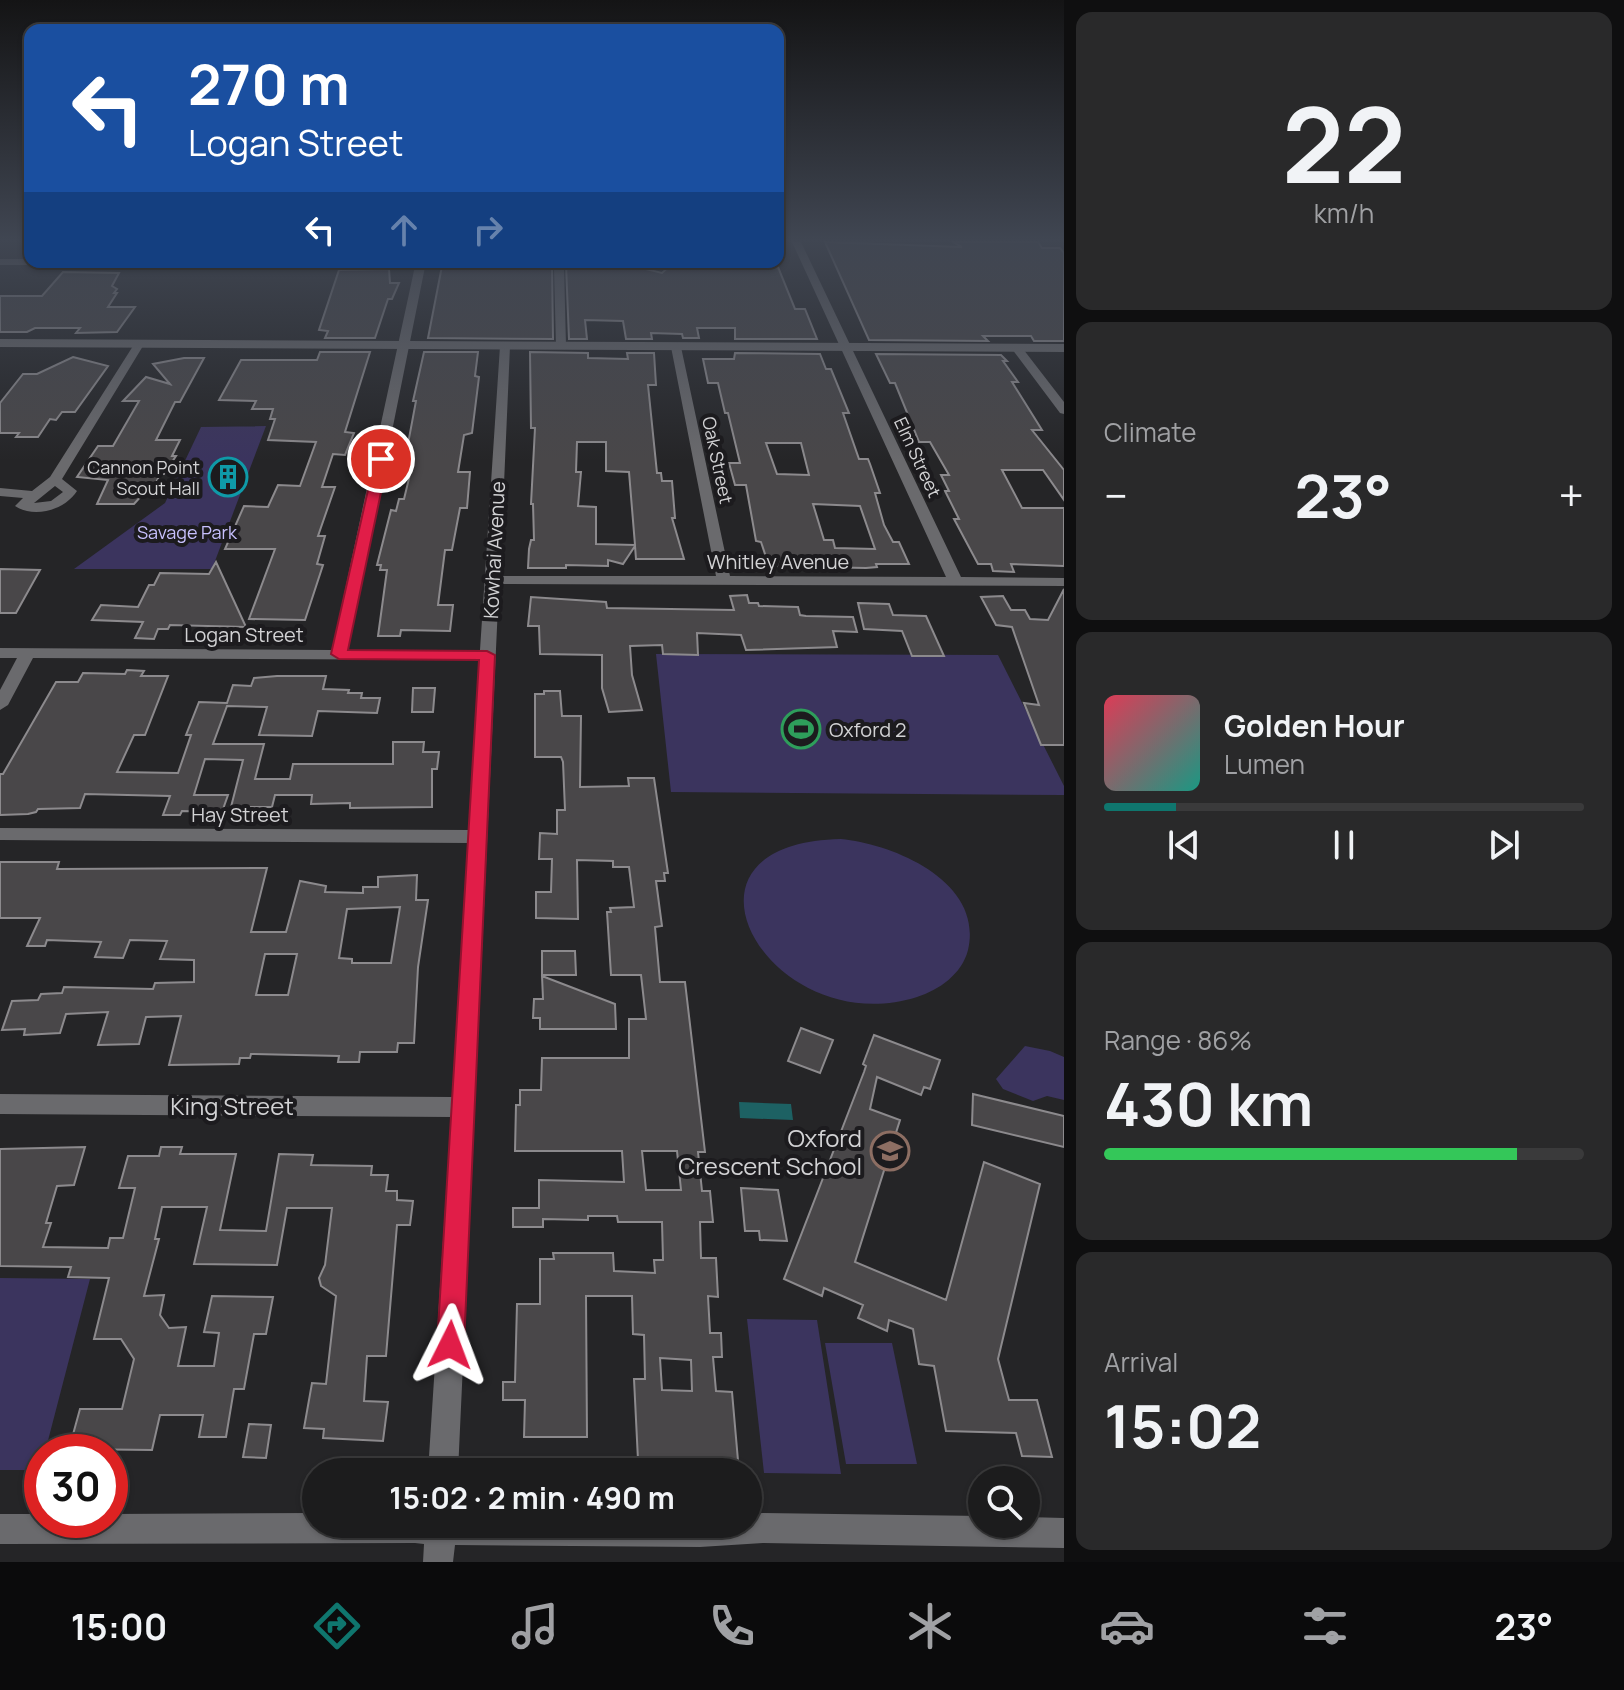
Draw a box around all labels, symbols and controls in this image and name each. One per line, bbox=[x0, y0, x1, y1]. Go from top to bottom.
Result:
text: 270 m bbox=[188, 45, 350, 122]
icon: left bbox=[56, 56, 160, 160]
text: 22 bbox=[1282, 72, 1406, 214]
text: Logan Street bbox=[188, 118, 403, 167]
text: km/h bbox=[1314, 195, 1374, 231]
icon: left bbox=[298, 208, 342, 252]
icon: ahead bbox=[382, 208, 426, 252]
icon: right bbox=[466, 208, 510, 252]
street label: Elm Street bbox=[889, 413, 947, 501]
street label: Oak Street bbox=[697, 414, 739, 506]
text: Climate bbox=[1104, 414, 1196, 450]
pin bbox=[347, 425, 415, 493]
icon: arrive bbox=[359, 437, 403, 481]
text: 23° bbox=[1294, 454, 1392, 536]
place label: Cannon Point Scout Hall bbox=[87, 455, 200, 500]
building icon: Cannon Point Scout Hall bbox=[207, 456, 249, 498]
text: − bbox=[1104, 465, 1128, 525]
text: + bbox=[1559, 465, 1584, 525]
street label: Kowhai Avenue bbox=[477, 480, 511, 620]
park label: Savage Park bbox=[137, 520, 238, 544]
street label: Whitley Avenue bbox=[707, 548, 849, 575]
street label: Logan Street bbox=[184, 621, 304, 648]
text: Golden Hour bbox=[1224, 705, 1405, 746]
sports icon: Oxford 2 bbox=[780, 708, 822, 750]
place label: Oxford 2 bbox=[829, 716, 906, 743]
text: Lumen bbox=[1224, 746, 1305, 782]
street label: Hay Street bbox=[191, 801, 289, 828]
icon: previous bbox=[1162, 823, 1206, 867]
icon: pause bbox=[1322, 823, 1366, 867]
icon: next bbox=[1482, 823, 1526, 867]
text: Range · 86% bbox=[1104, 1022, 1252, 1058]
text: 430 km bbox=[1104, 1062, 1313, 1144]
street label: King Street bbox=[170, 1089, 294, 1122]
place label: Oxford Crescent School bbox=[678, 1121, 862, 1182]
school or university icon: Oxford Crescent School bbox=[869, 1130, 911, 1172]
position arrow bbox=[408, 1303, 492, 1387]
text: Arrival bbox=[1104, 1344, 1178, 1380]
text: 15:02 bbox=[1104, 1384, 1261, 1466]
speed limit sign: 30 bbox=[24, 1434, 128, 1538]
map controls bbox=[968, 1466, 1040, 1538]
button: search bbox=[968, 1466, 1040, 1538]
text: 15:02 · 2 min · 490 m bbox=[389, 1477, 675, 1518]
icon: directions bbox=[309, 1598, 365, 1654]
icon: music bbox=[507, 1598, 563, 1654]
icon: phone bbox=[704, 1598, 760, 1654]
icon: climate bbox=[902, 1598, 958, 1654]
icon: car bbox=[1099, 1598, 1155, 1654]
icon: filters bbox=[1297, 1598, 1353, 1654]
text: 15:00 bbox=[71, 1602, 167, 1651]
text: 23° bbox=[1495, 1602, 1553, 1651]

